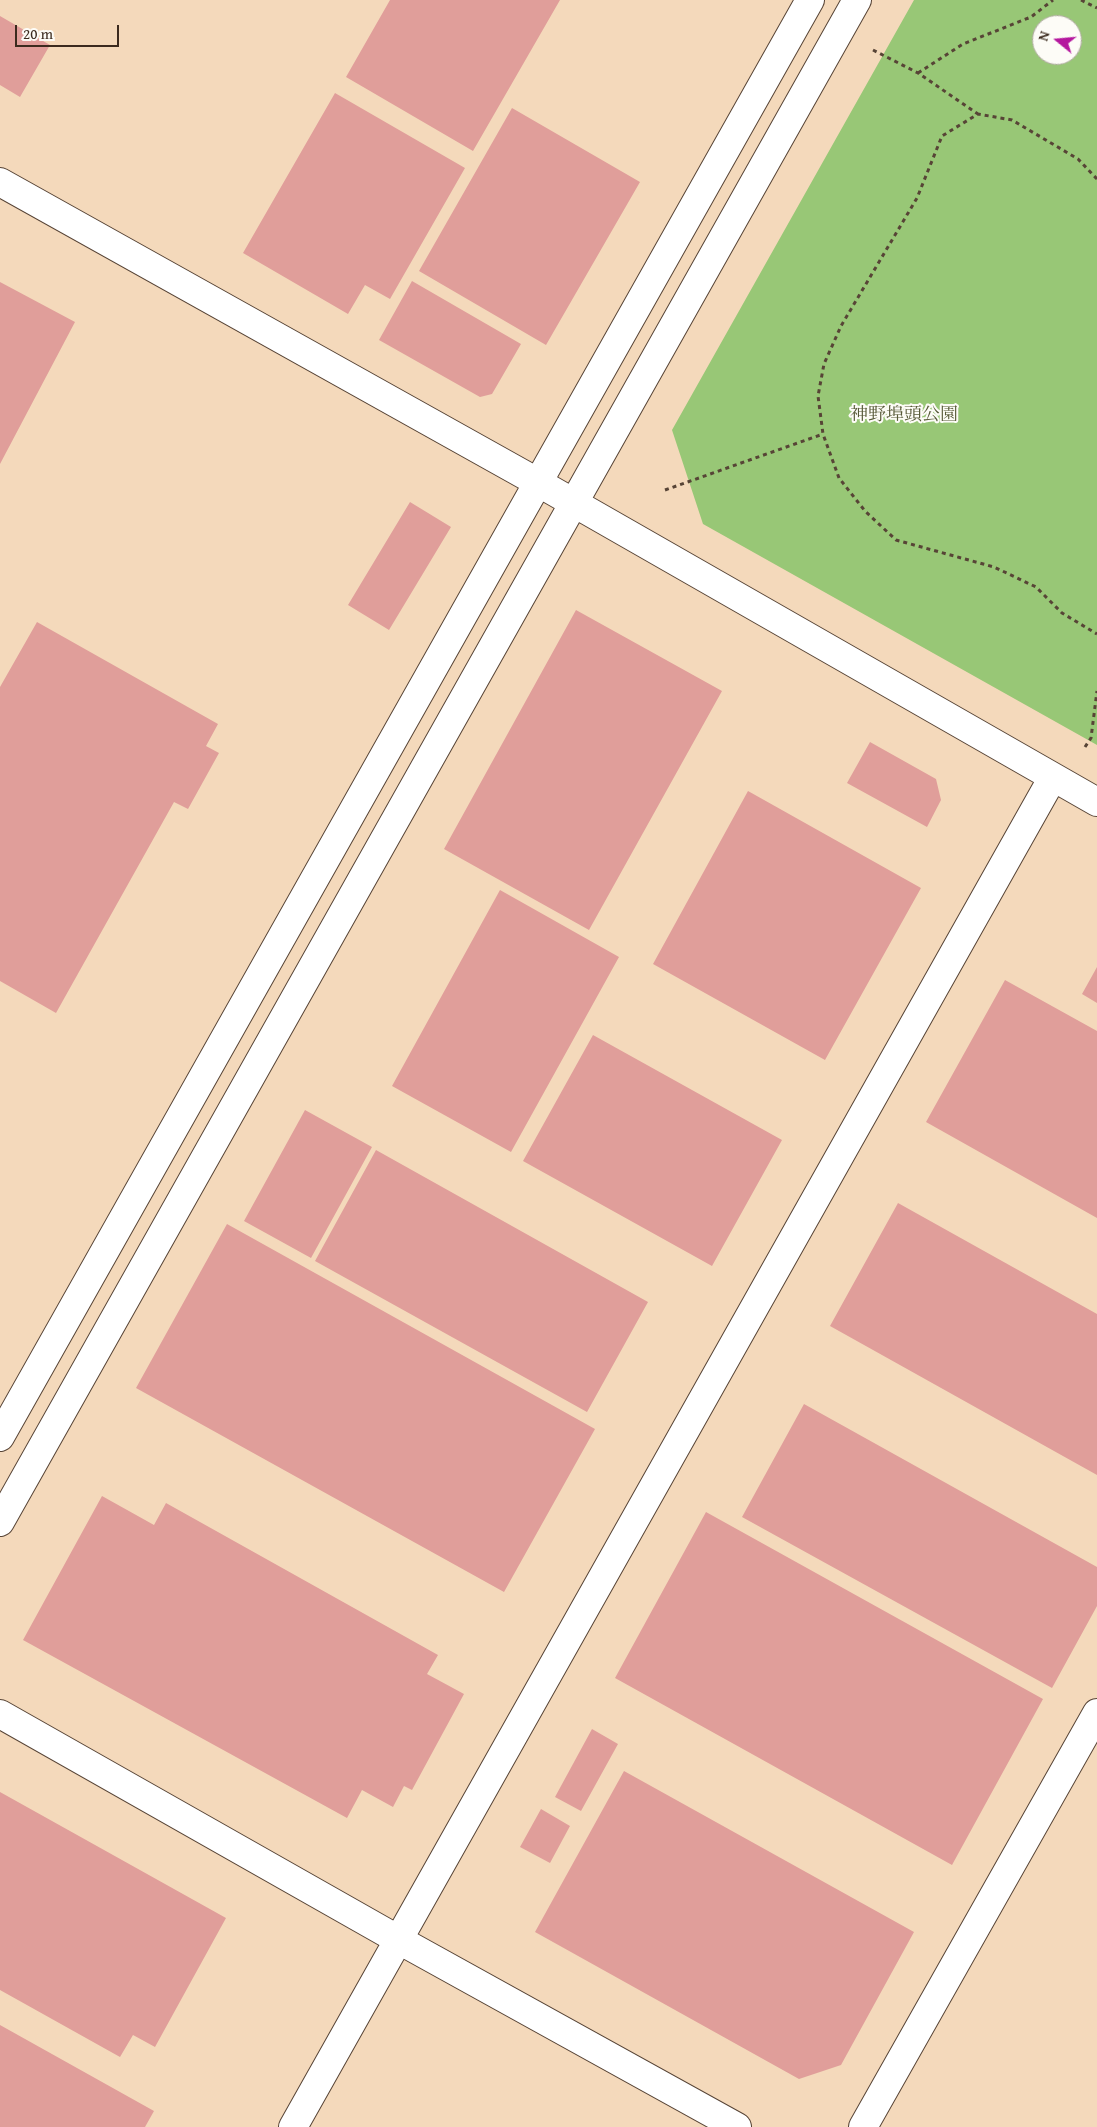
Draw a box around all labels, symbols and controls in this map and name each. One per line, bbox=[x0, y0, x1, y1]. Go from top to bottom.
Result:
scale bar bbox=[18, 15, 121, 47]
north arrow bbox=[1032, 15, 1082, 65]
text: 20 m bbox=[23, 23, 53, 44]
text: N bbox=[1033, 29, 1055, 43]
park label: 神野埠頭公園 bbox=[850, 404, 958, 426]

